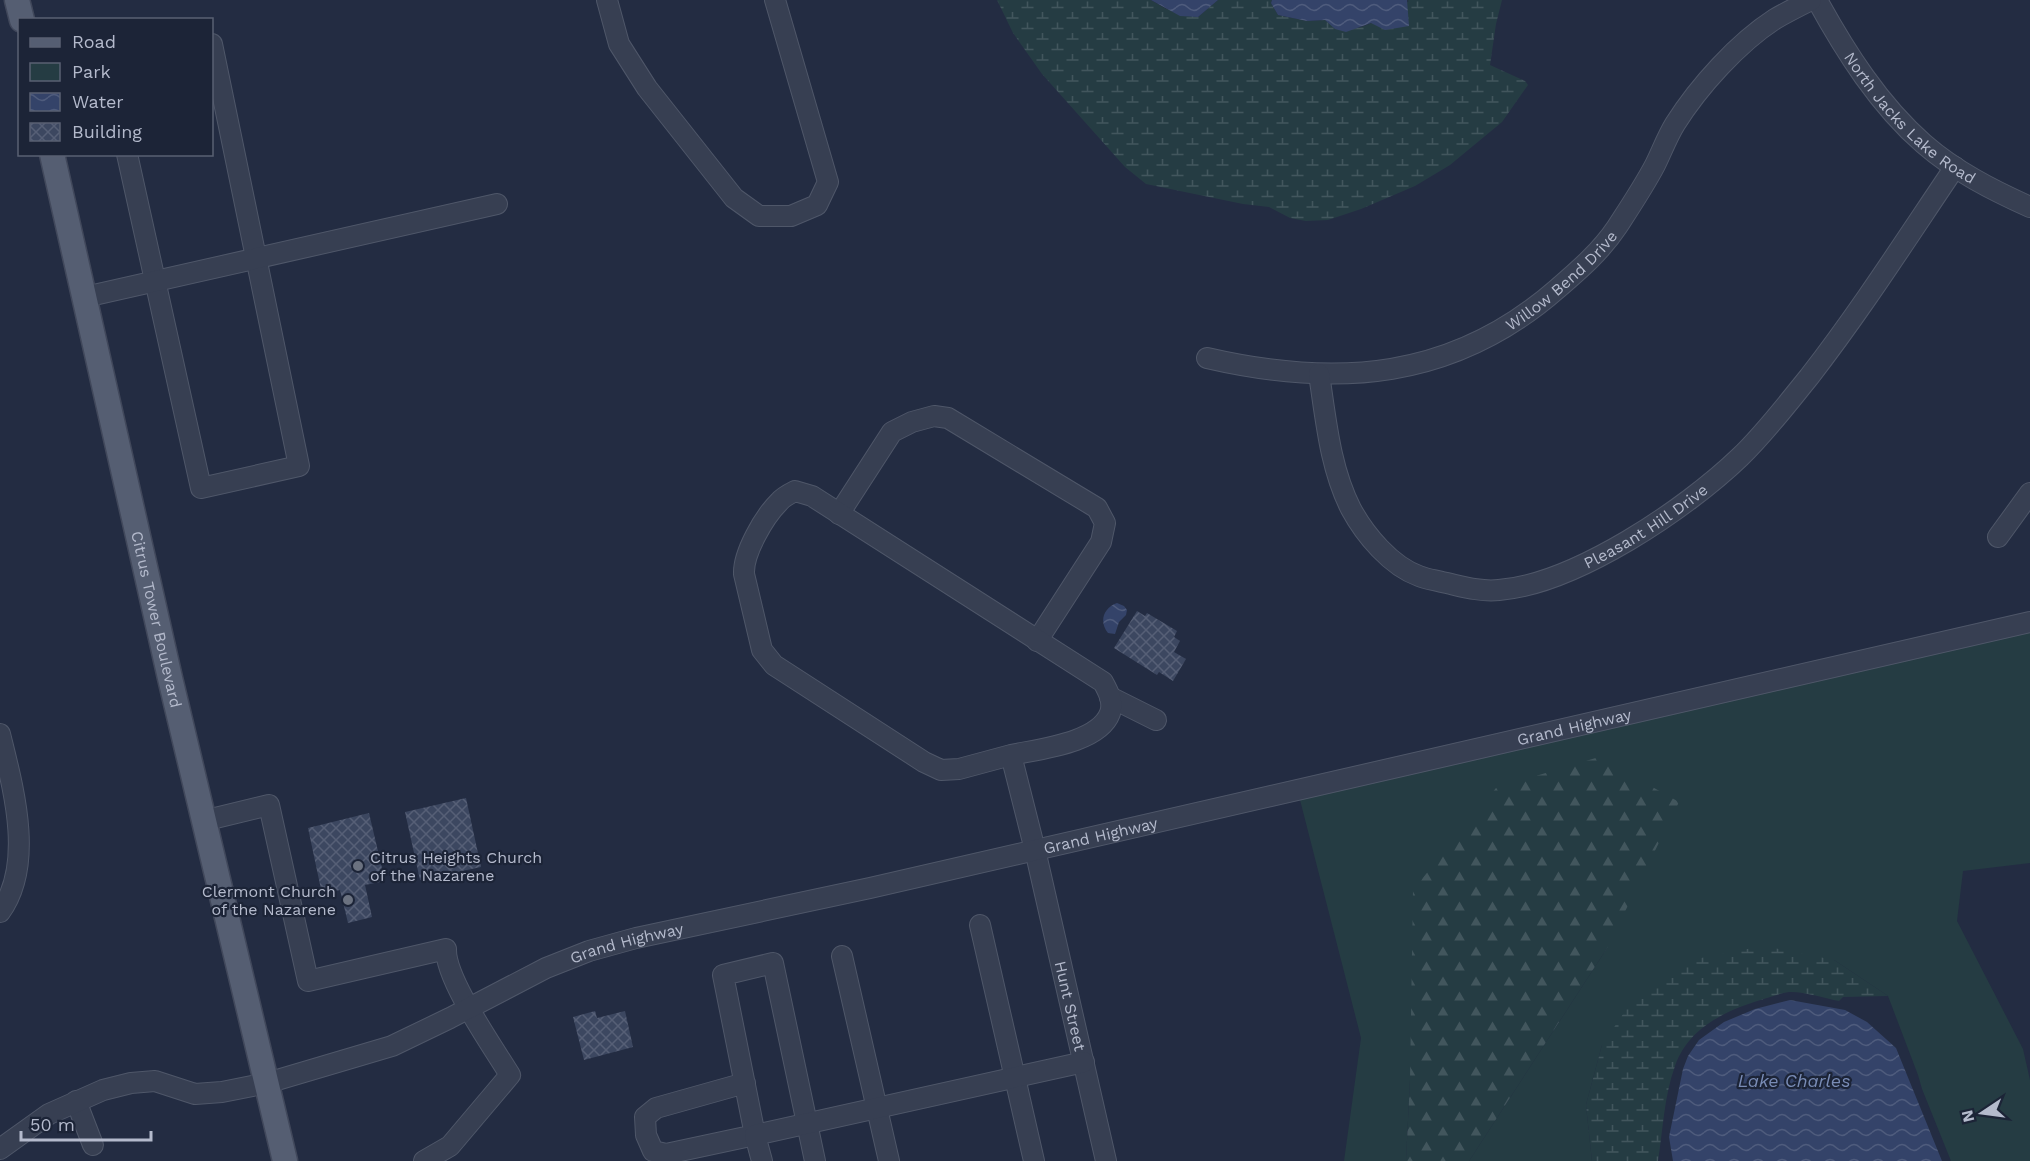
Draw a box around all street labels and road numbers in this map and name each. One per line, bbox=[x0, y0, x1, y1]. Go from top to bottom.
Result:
street label: North Jacks Lake Road bbox=[1840, 49, 1979, 188]
street label: Willow Bend Drive bbox=[1502, 227, 1621, 335]
street label: Pleasant Hill Drive bbox=[1581, 480, 1712, 573]
street label: Citrus Tower Boulevard bbox=[127, 529, 186, 710]
street label: Grand Highway bbox=[1515, 705, 1634, 749]
street label: Grand Highway bbox=[1042, 813, 1160, 858]
street label: Grand Highway bbox=[567, 919, 686, 968]
street label: Hunt Street bbox=[1051, 959, 1090, 1053]

